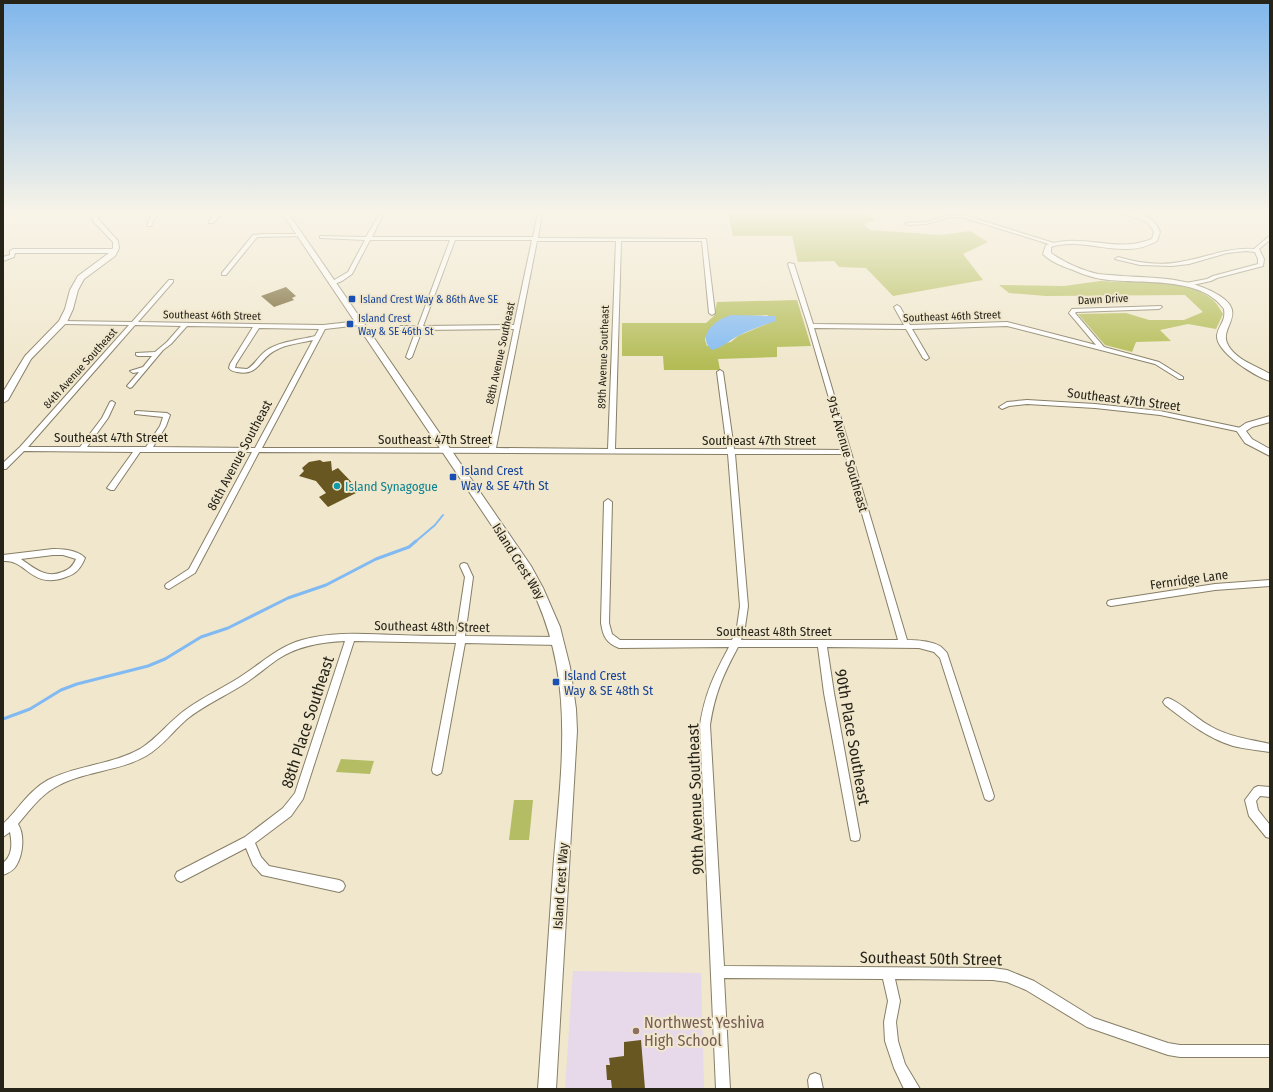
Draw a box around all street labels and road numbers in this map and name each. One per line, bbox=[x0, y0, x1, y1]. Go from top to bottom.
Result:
street label: Dawn Drive bbox=[1077, 292, 1129, 307]
street label: 88th Avenue Southeast bbox=[483, 301, 518, 405]
street label: 89th Avenue Southeast bbox=[595, 305, 612, 409]
street label: Southeast 46th Street bbox=[163, 308, 261, 323]
street label: Southeast 46th Street bbox=[903, 308, 1001, 325]
street label: 84th Avenue Southeast bbox=[41, 325, 120, 411]
street label: Southeast 47th Street bbox=[1066, 385, 1182, 414]
street label: 91st Avenue Southeast bbox=[824, 395, 871, 514]
street label: 86th Avenue Southeast bbox=[204, 397, 275, 513]
street label: Southeast 47th Street bbox=[54, 430, 169, 445]
street label: Southeast 47th Street bbox=[378, 432, 493, 447]
street label: Southeast 47th Street bbox=[702, 433, 817, 448]
street label: Island Crest Way bbox=[489, 521, 548, 602]
street label: Fernridge Lane bbox=[1149, 567, 1229, 592]
street label: Southeast 48th Street bbox=[374, 618, 491, 635]
street label: Southeast 48th Street bbox=[716, 624, 833, 639]
street label: 88th Place Southeast bbox=[277, 653, 338, 791]
street label: 90th Place Southeast bbox=[831, 668, 874, 807]
street label: 90th Avenue Southeast bbox=[683, 722, 708, 875]
street label: Island Crest Way bbox=[550, 842, 571, 930]
street label: Southeast 50th Street bbox=[860, 948, 1003, 969]

